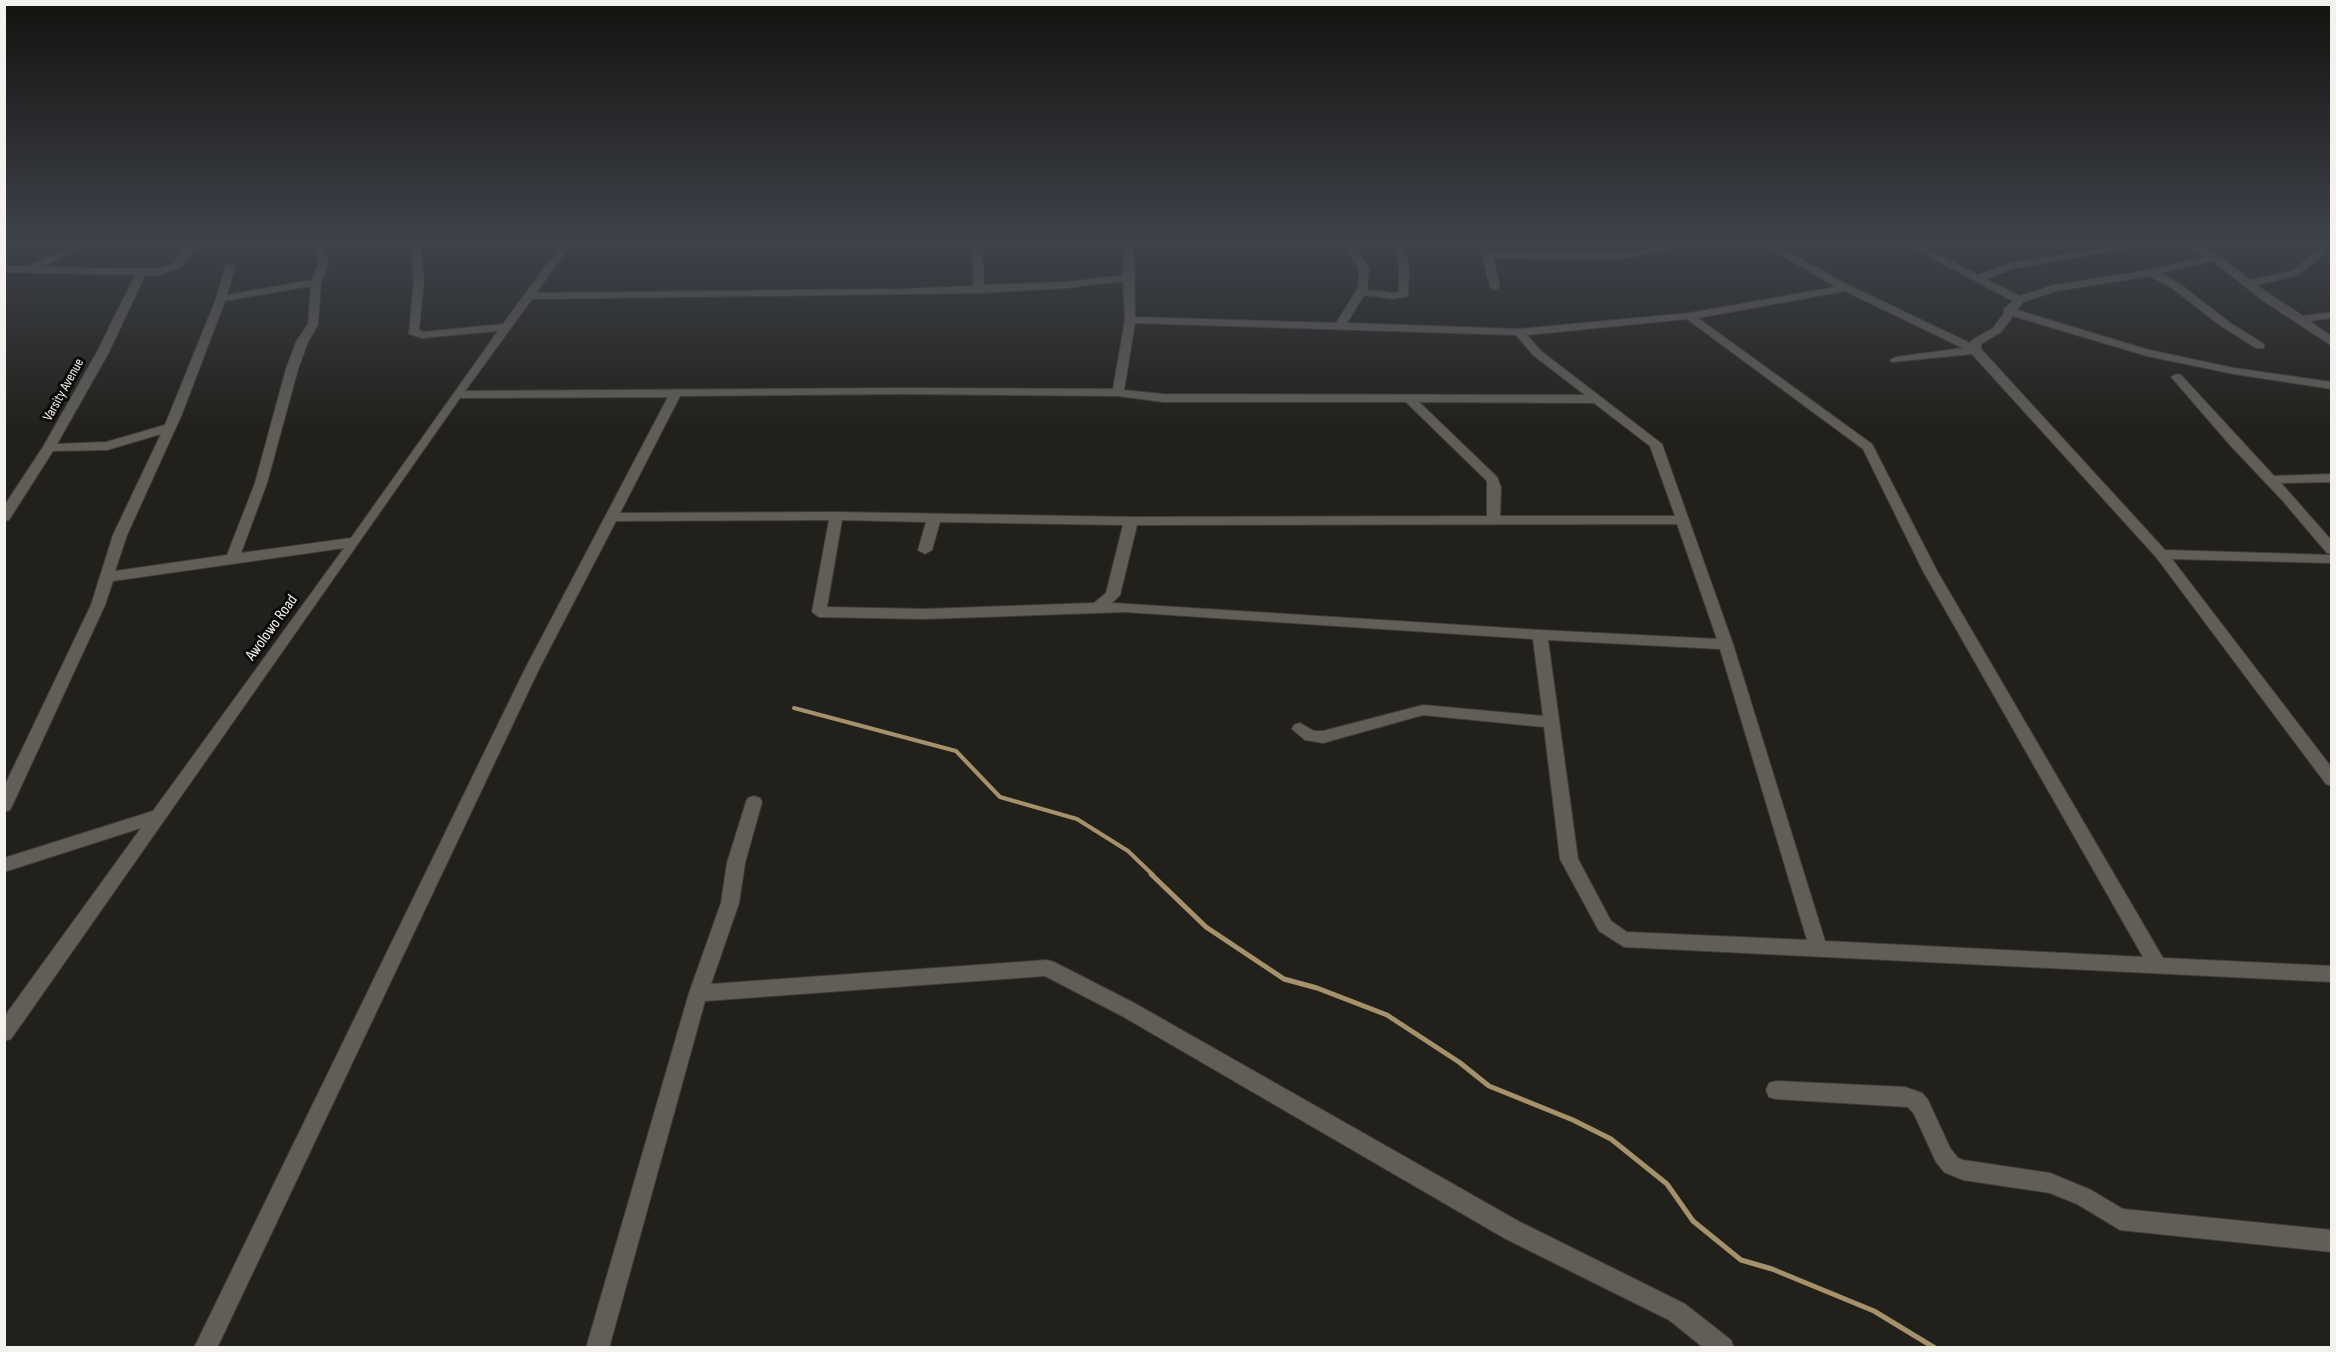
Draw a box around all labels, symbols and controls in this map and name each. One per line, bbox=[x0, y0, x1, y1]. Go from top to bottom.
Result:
street label: Varsity Avenue bbox=[40, 356, 88, 424]
street label: Awolowo Road bbox=[242, 591, 302, 665]

